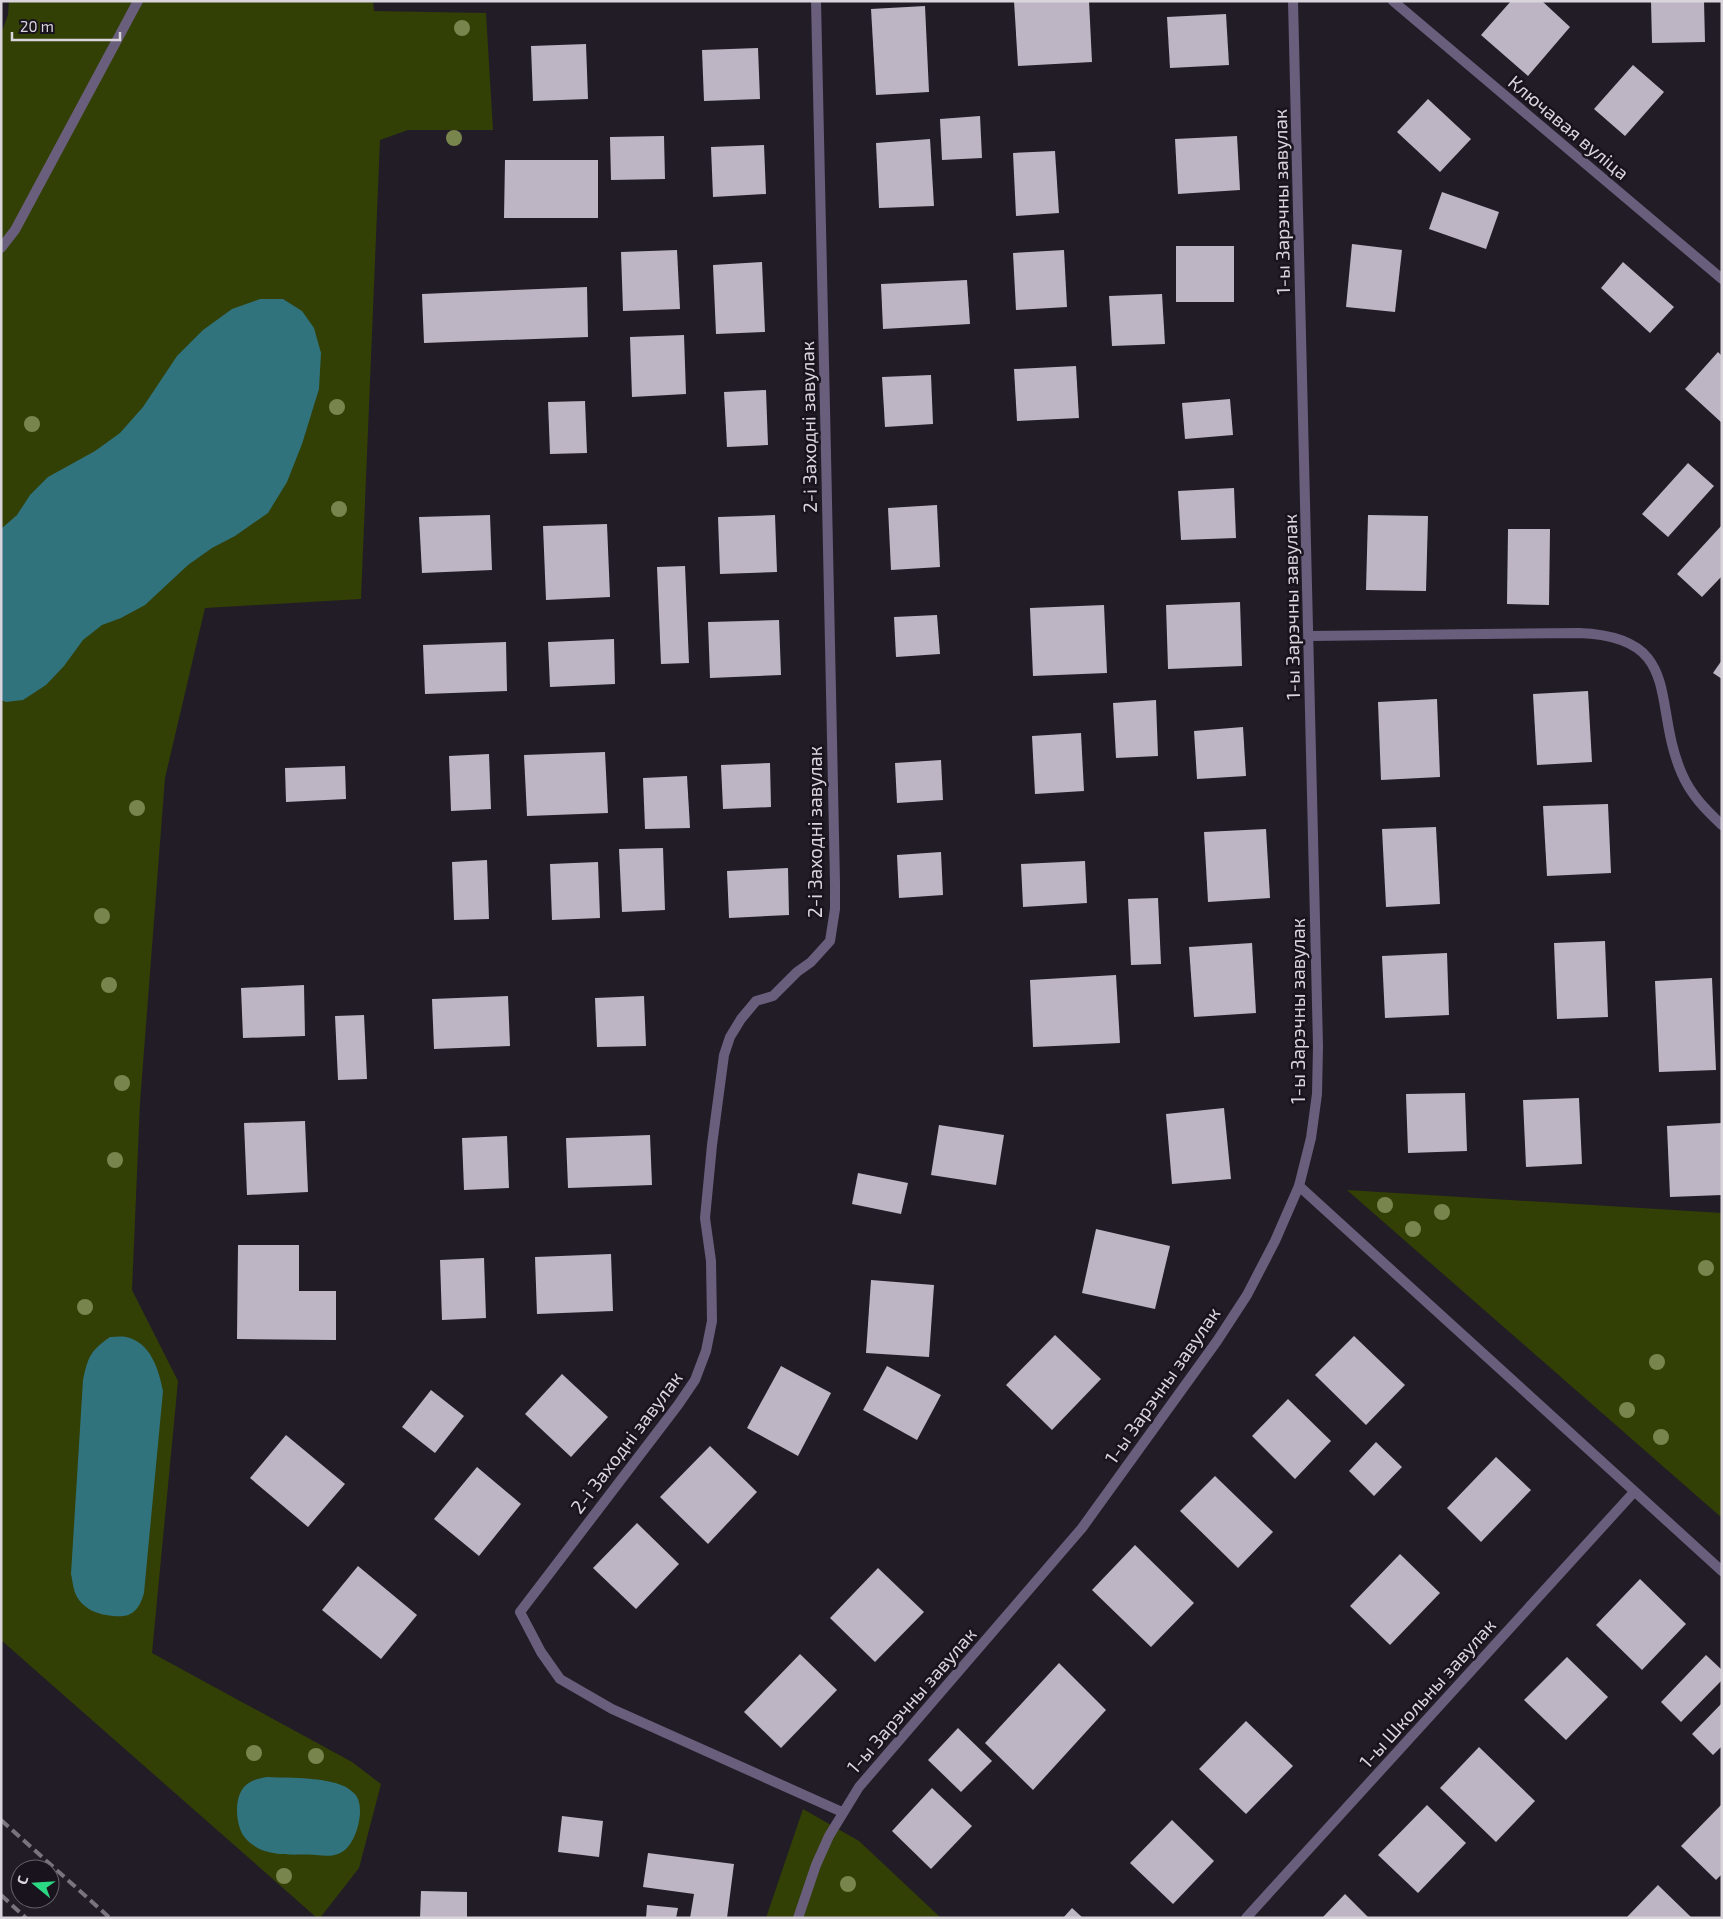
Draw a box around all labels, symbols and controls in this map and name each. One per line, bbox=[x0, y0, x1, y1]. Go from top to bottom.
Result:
scale bar bbox=[12, 10, 120, 42]
text: 20 m bbox=[20, 17, 54, 35]
street label: Ключавая вуліца bbox=[1503, 70, 1634, 185]
street label: 1-ы Зарэчны завулак bbox=[1268, 109, 1295, 295]
street label: 2-і Заходні завулак bbox=[795, 341, 822, 513]
street label: 1-ы Зарэчны завулак bbox=[1278, 514, 1305, 700]
street label: 2-і Заходні завулак bbox=[803, 746, 827, 918]
street label: 1-ы Зарэчны завулак bbox=[1286, 918, 1310, 1104]
street label: 1-ы Зарэчны завулак bbox=[1099, 1302, 1226, 1468]
street label: 2-і Заходні завулак bbox=[565, 1366, 688, 1518]
street label: 1-ы Школьны завулак bbox=[1354, 1614, 1501, 1773]
street label: 1-ы Зарэчны завулак bbox=[841, 1622, 981, 1778]
north arrow bbox=[10, 1859, 60, 1909]
text: С bbox=[13, 1873, 32, 1886]

